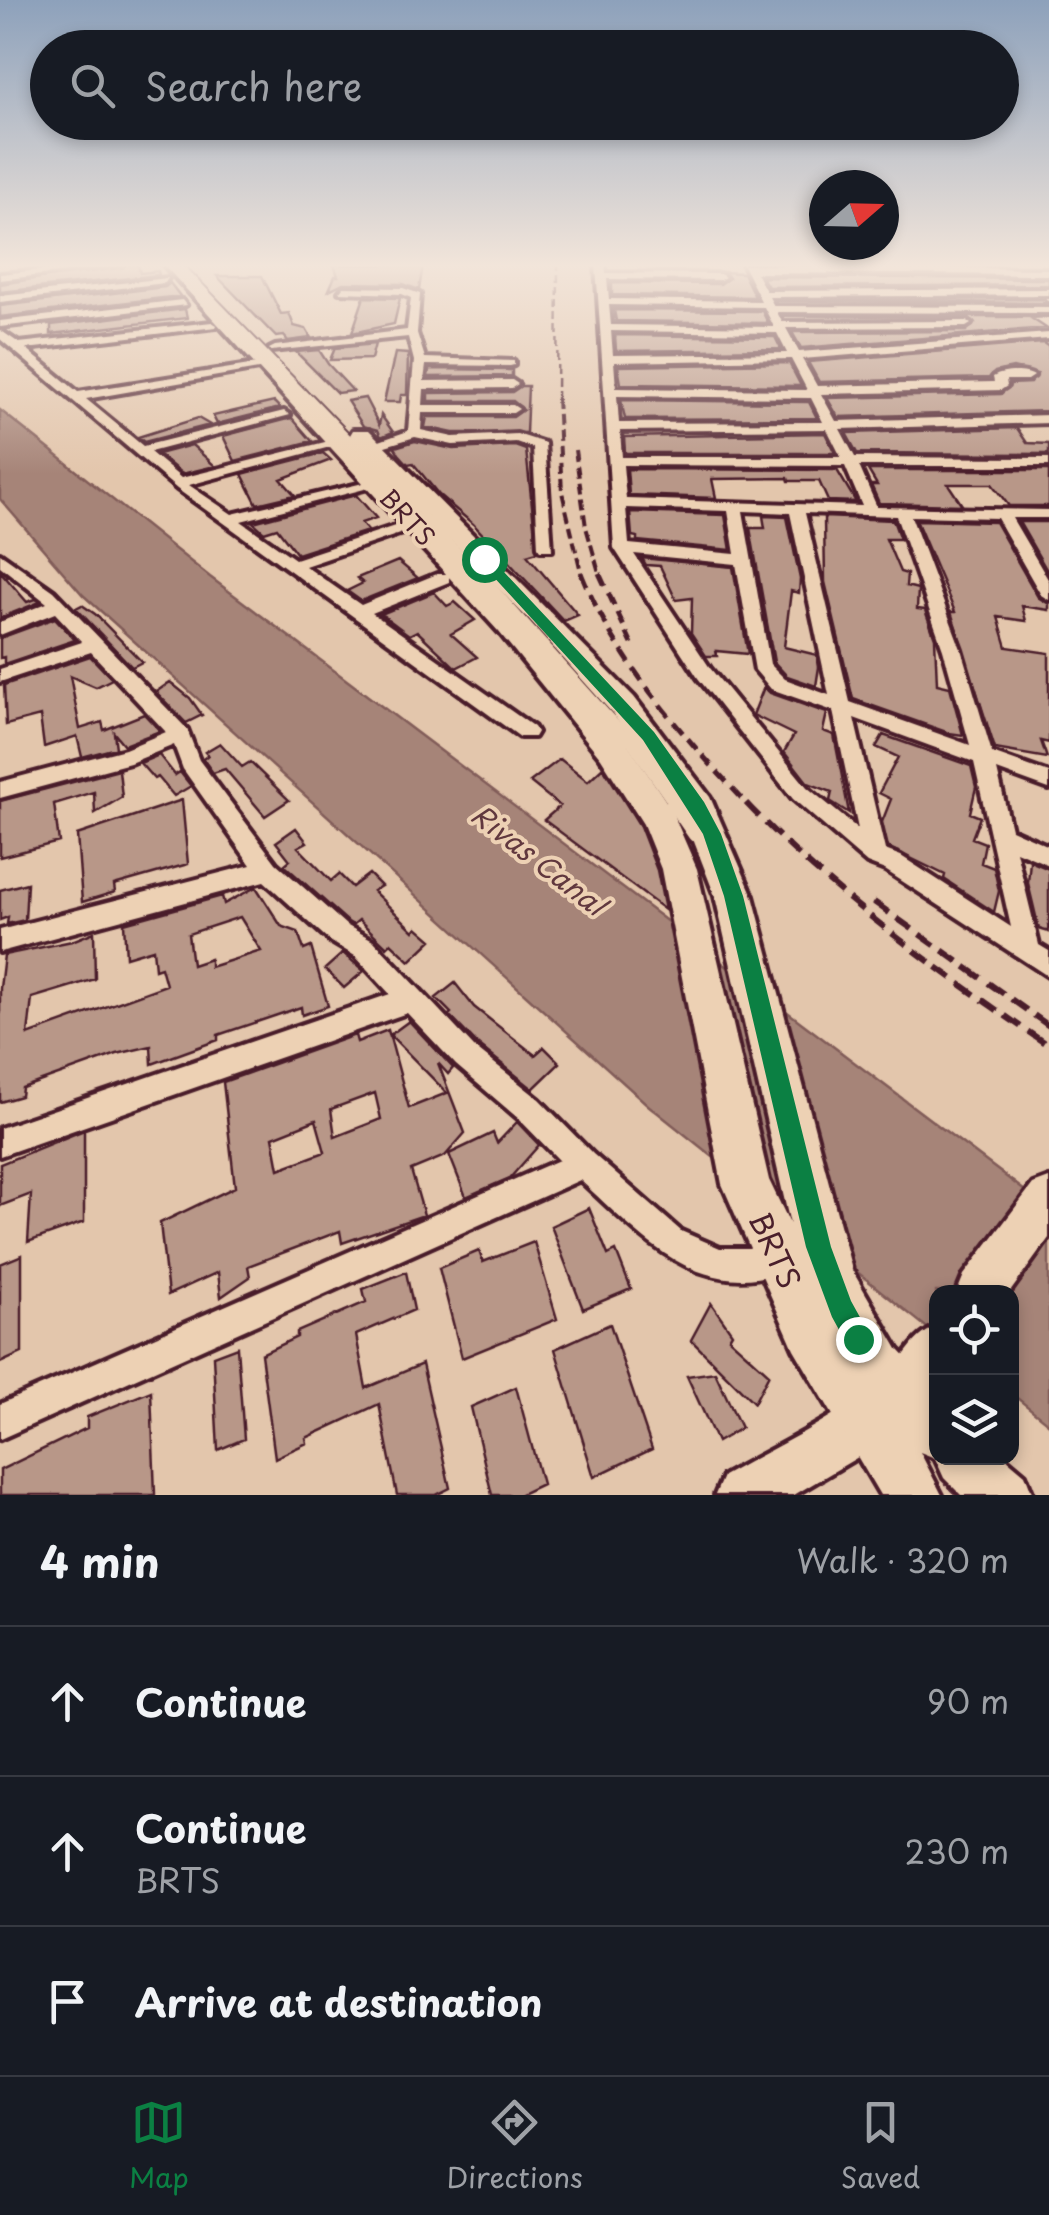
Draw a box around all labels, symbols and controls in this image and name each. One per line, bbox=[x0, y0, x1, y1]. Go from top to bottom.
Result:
search box bbox=[30, 30, 1019, 140]
text: Search here bbox=[145, 57, 362, 114]
icon: search bbox=[65, 58, 120, 113]
north arrow bbox=[809, 170, 899, 260]
street label: BRTS bbox=[371, 480, 445, 554]
route start bbox=[462, 537, 508, 583]
water label: Rivas Canal bbox=[463, 793, 619, 928]
street label: BRTS bbox=[739, 1204, 813, 1296]
map controls bbox=[929, 1285, 1019, 1465]
button: locate bbox=[929, 1285, 1019, 1375]
route end bbox=[836, 1317, 882, 1363]
button: layers bbox=[929, 1375, 1019, 1465]
text: 4 min bbox=[40, 1529, 160, 1592]
text: Walk · 320 m bbox=[797, 1536, 1009, 1584]
text: Continue bbox=[135, 1673, 306, 1730]
icon: ahead bbox=[40, 1674, 95, 1729]
text: 90 m bbox=[927, 1677, 1009, 1725]
text: Continue bbox=[135, 1799, 306, 1856]
icon: ahead bbox=[40, 1824, 95, 1879]
text: 230 m bbox=[904, 1827, 1009, 1875]
text: BRTS bbox=[135, 1856, 221, 1904]
text: Arrive at destination bbox=[135, 1973, 543, 2030]
icon: arrive bbox=[40, 1974, 95, 2029]
tab: Map bbox=[129, 2095, 189, 2198]
tab: Directions bbox=[447, 2095, 583, 2198]
tab: Saved bbox=[841, 2095, 920, 2198]

